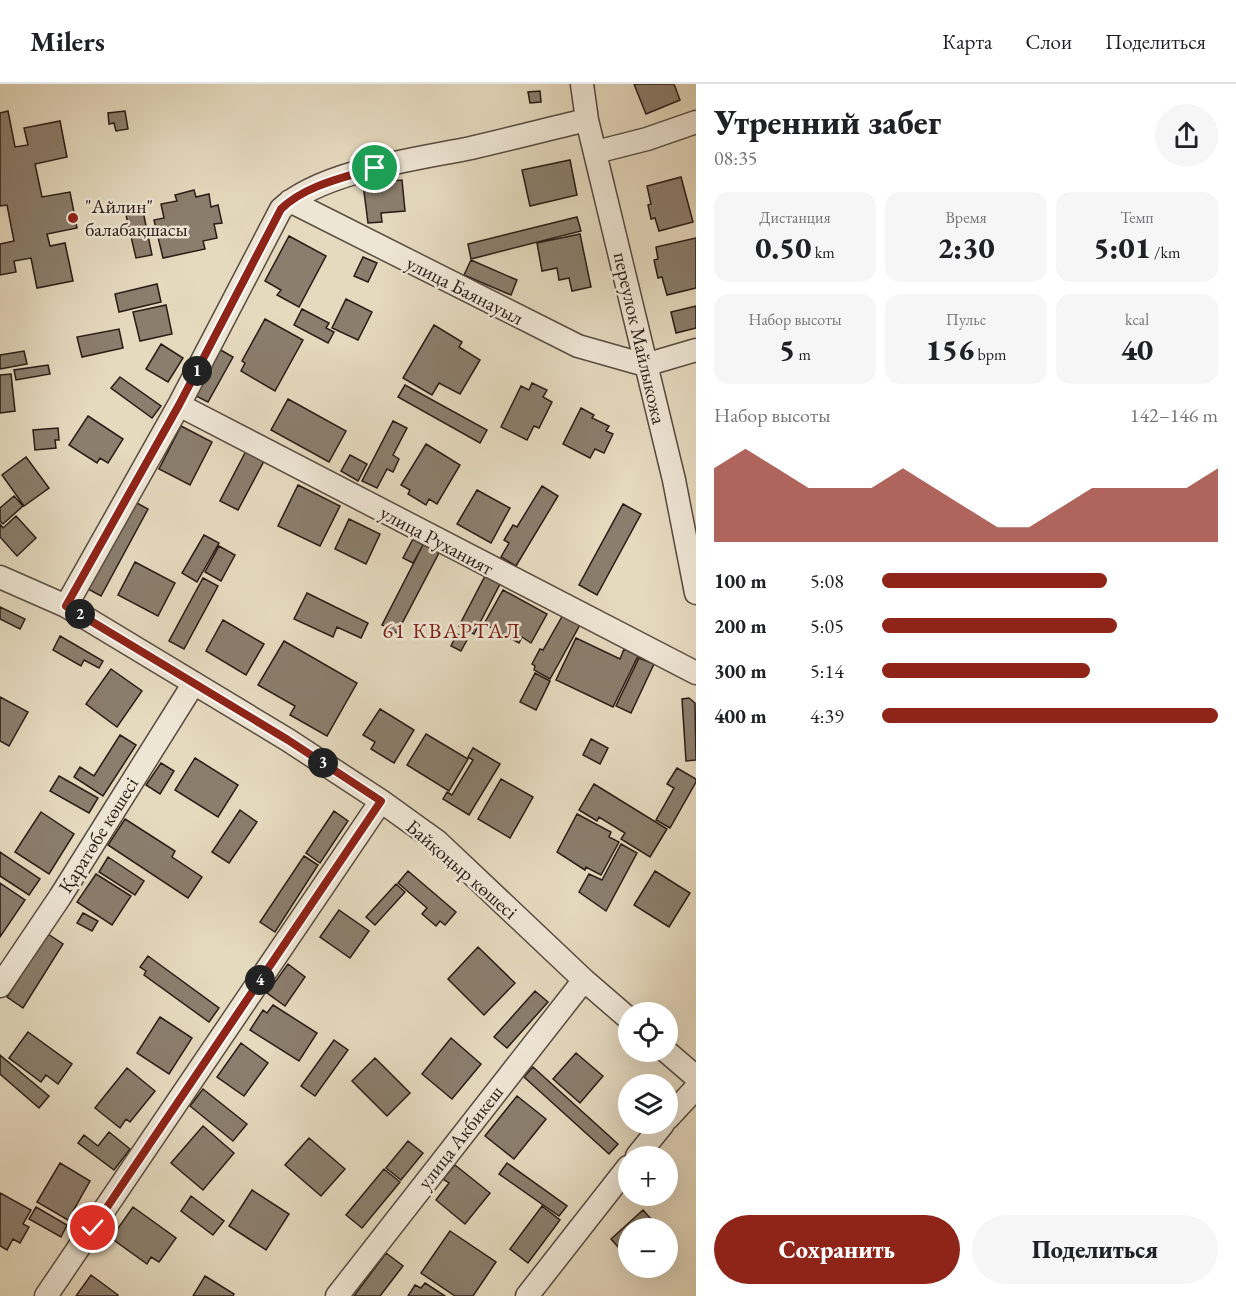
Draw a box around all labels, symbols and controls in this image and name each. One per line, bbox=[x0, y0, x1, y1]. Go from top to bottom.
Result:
text: Milers bbox=[30, 23, 105, 59]
text: Карта bbox=[942, 28, 992, 55]
text: Слои bbox=[1025, 28, 1072, 55]
text: Поделиться bbox=[1105, 28, 1206, 55]
text: Утренний забег bbox=[714, 101, 941, 144]
button: share bbox=[1155, 104, 1218, 167]
pin bbox=[349, 142, 400, 193]
text: 08:35 bbox=[714, 145, 757, 171]
icon: arrive bbox=[358, 151, 391, 184]
place label: "Айлин" балабақшасы bbox=[85, 193, 188, 242]
text: Дистанция bbox=[759, 207, 831, 228]
text: Время bbox=[945, 207, 987, 228]
text: Темп bbox=[1120, 207, 1154, 228]
marker: "Айлин" балабақшасы bbox=[66, 211, 80, 225]
text: 0.50 bbox=[755, 228, 811, 267]
text: 2:30 bbox=[937, 228, 995, 267]
text: 5:01 bbox=[1094, 228, 1151, 267]
text: km bbox=[811, 242, 835, 263]
text: /km bbox=[1151, 242, 1180, 263]
street label: улица Баянауыл bbox=[402, 249, 528, 331]
street label: переулок Майлыкожа bbox=[608, 250, 672, 427]
text: Набор высоты bbox=[748, 309, 842, 330]
text: Пульс bbox=[946, 309, 986, 330]
text: kcal bbox=[1125, 309, 1149, 330]
text: 5 bbox=[779, 330, 795, 369]
text: 156 bbox=[926, 330, 974, 369]
text: 40 bbox=[1121, 330, 1153, 369]
text: m bbox=[795, 344, 811, 365]
text: bpm bbox=[974, 344, 1006, 365]
pin: 1 bbox=[182, 356, 212, 386]
text: 1 bbox=[193, 360, 201, 381]
text: Набор высоты bbox=[714, 402, 830, 428]
text: 142–146 m bbox=[1130, 402, 1218, 428]
street label: улица Руханият bbox=[376, 499, 498, 581]
text: 100 m bbox=[714, 568, 767, 594]
text: 5:08 bbox=[810, 568, 844, 594]
pin: 2 bbox=[65, 599, 95, 629]
text: 2 bbox=[76, 603, 84, 624]
text: 200 m bbox=[714, 613, 767, 639]
text: 5:05 bbox=[810, 613, 844, 639]
district label: 61 КВАРТАЛ bbox=[382, 616, 522, 645]
text: 300 m bbox=[714, 658, 767, 684]
text: 5:14 bbox=[810, 658, 844, 684]
text: 400 m bbox=[714, 703, 767, 729]
text: 4:39 bbox=[810, 703, 844, 729]
pin: 3 bbox=[308, 748, 338, 778]
text: 3 bbox=[319, 752, 327, 773]
street label: Қаратөбе көшесі bbox=[52, 772, 144, 898]
street label: Байқоңыр көшесі bbox=[401, 813, 523, 925]
pin: 4 bbox=[245, 965, 275, 995]
text: 4 bbox=[256, 969, 264, 990]
map controls bbox=[618, 1002, 678, 1278]
button: locate bbox=[618, 1002, 678, 1062]
button: layers bbox=[618, 1074, 678, 1134]
street label: улица Акбикеш bbox=[411, 1080, 509, 1194]
button: + bbox=[618, 1146, 678, 1206]
pin bbox=[67, 1202, 118, 1253]
icon: check bbox=[76, 1211, 109, 1244]
button: Сохранить bbox=[714, 1215, 960, 1284]
button: Поделиться bbox=[972, 1215, 1218, 1284]
button: − bbox=[618, 1218, 678, 1278]

